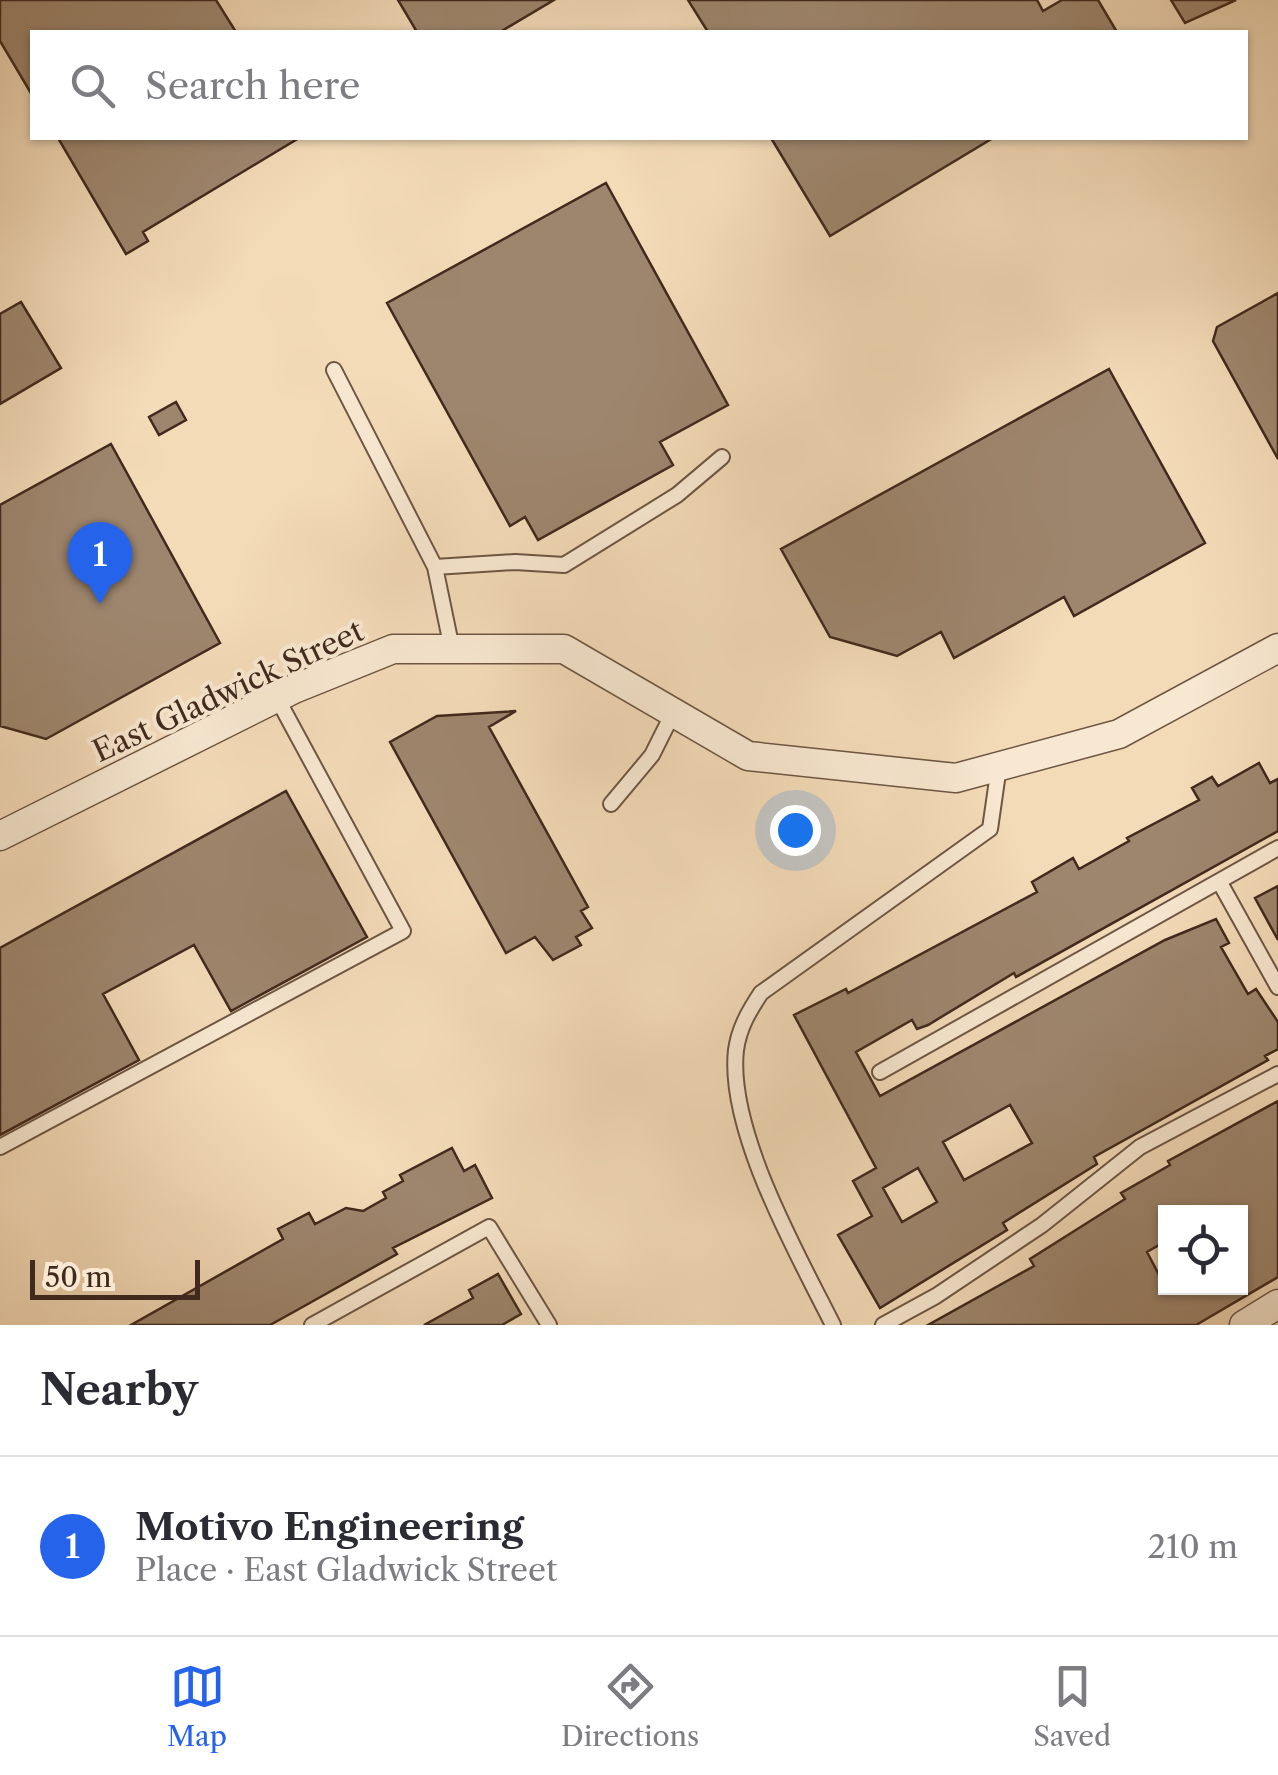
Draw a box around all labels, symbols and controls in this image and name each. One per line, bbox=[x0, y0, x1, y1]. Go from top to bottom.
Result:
search box bbox=[30, 30, 1248, 140]
icon: search bbox=[65, 58, 120, 113]
text: Search here bbox=[145, 62, 360, 109]
pin: 1 bbox=[68, 522, 132, 604]
street label: East Gladwick Street bbox=[87, 612, 370, 770]
your location bbox=[770, 805, 821, 856]
map controls bbox=[1158, 1205, 1248, 1295]
button: locate bbox=[1158, 1205, 1248, 1295]
scale bar bbox=[30, 1255, 200, 1300]
text: 50 m bbox=[45, 1260, 112, 1294]
text: Nearby bbox=[40, 1364, 198, 1416]
text: Motivo Engineering bbox=[135, 1503, 524, 1550]
text: 1 bbox=[65, 1527, 80, 1566]
text: 210 m bbox=[1148, 1527, 1238, 1566]
text: Place · East Gladwick Street bbox=[135, 1550, 557, 1589]
tab: Map bbox=[167, 1659, 227, 1753]
tab: Directions bbox=[561, 1659, 699, 1753]
tab: Saved bbox=[1033, 1659, 1111, 1753]

